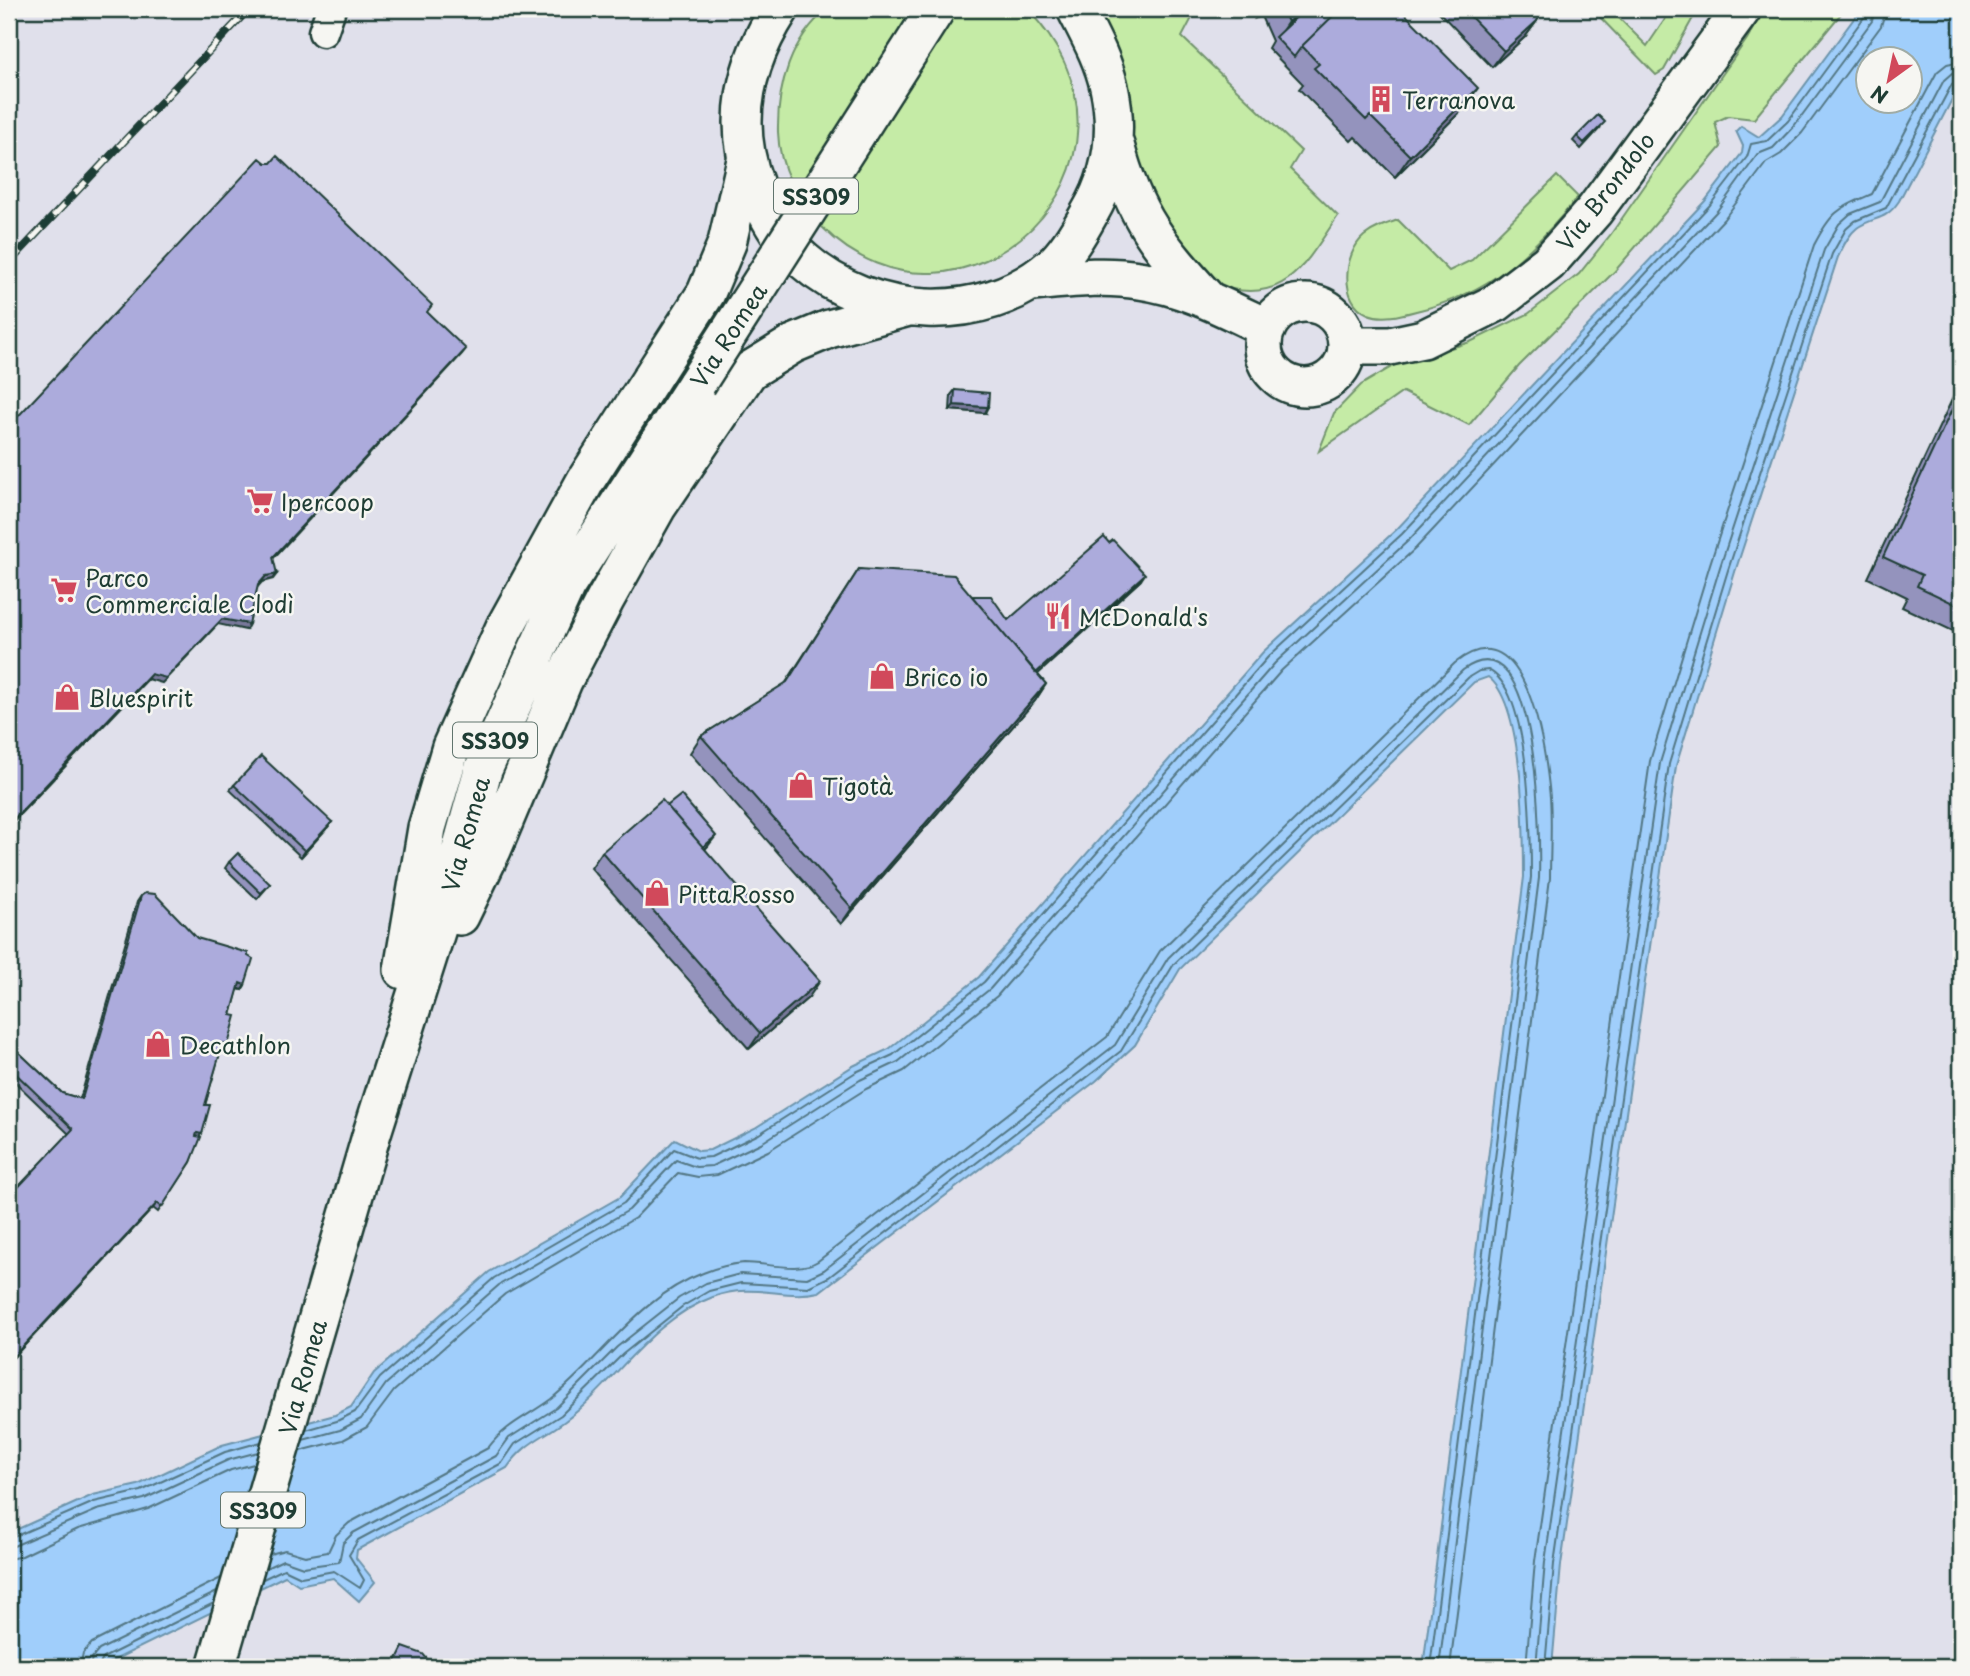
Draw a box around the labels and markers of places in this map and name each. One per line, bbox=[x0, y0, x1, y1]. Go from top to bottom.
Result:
place label: Terranova bbox=[1402, 82, 1515, 117]
building icon: Terranova bbox=[1366, 84, 1396, 114]
place label: Ipercoop bbox=[281, 484, 374, 519]
supermarket icon: Ipercoop bbox=[245, 486, 275, 516]
place label: Parco Commerciale Clodì bbox=[85, 560, 294, 621]
supermarket icon: Parco Commerciale Clodì bbox=[49, 575, 79, 605]
place label: McDonald's bbox=[1079, 599, 1208, 634]
restaurant icon: McDonald's bbox=[1043, 601, 1073, 631]
place label: Brico io bbox=[903, 659, 988, 694]
shop icon: Brico io bbox=[867, 661, 897, 691]
place label: Bluespirit bbox=[88, 680, 193, 715]
shop icon: Bluespirit bbox=[52, 682, 82, 712]
place label: Tigotà bbox=[822, 768, 894, 803]
shop icon: Tigotà bbox=[786, 770, 816, 800]
place label: PittaRosso bbox=[678, 876, 795, 911]
shop icon: PittaRosso bbox=[642, 878, 672, 908]
place label: Decathlon bbox=[179, 1027, 291, 1062]
shop icon: Decathlon bbox=[143, 1029, 173, 1059]

